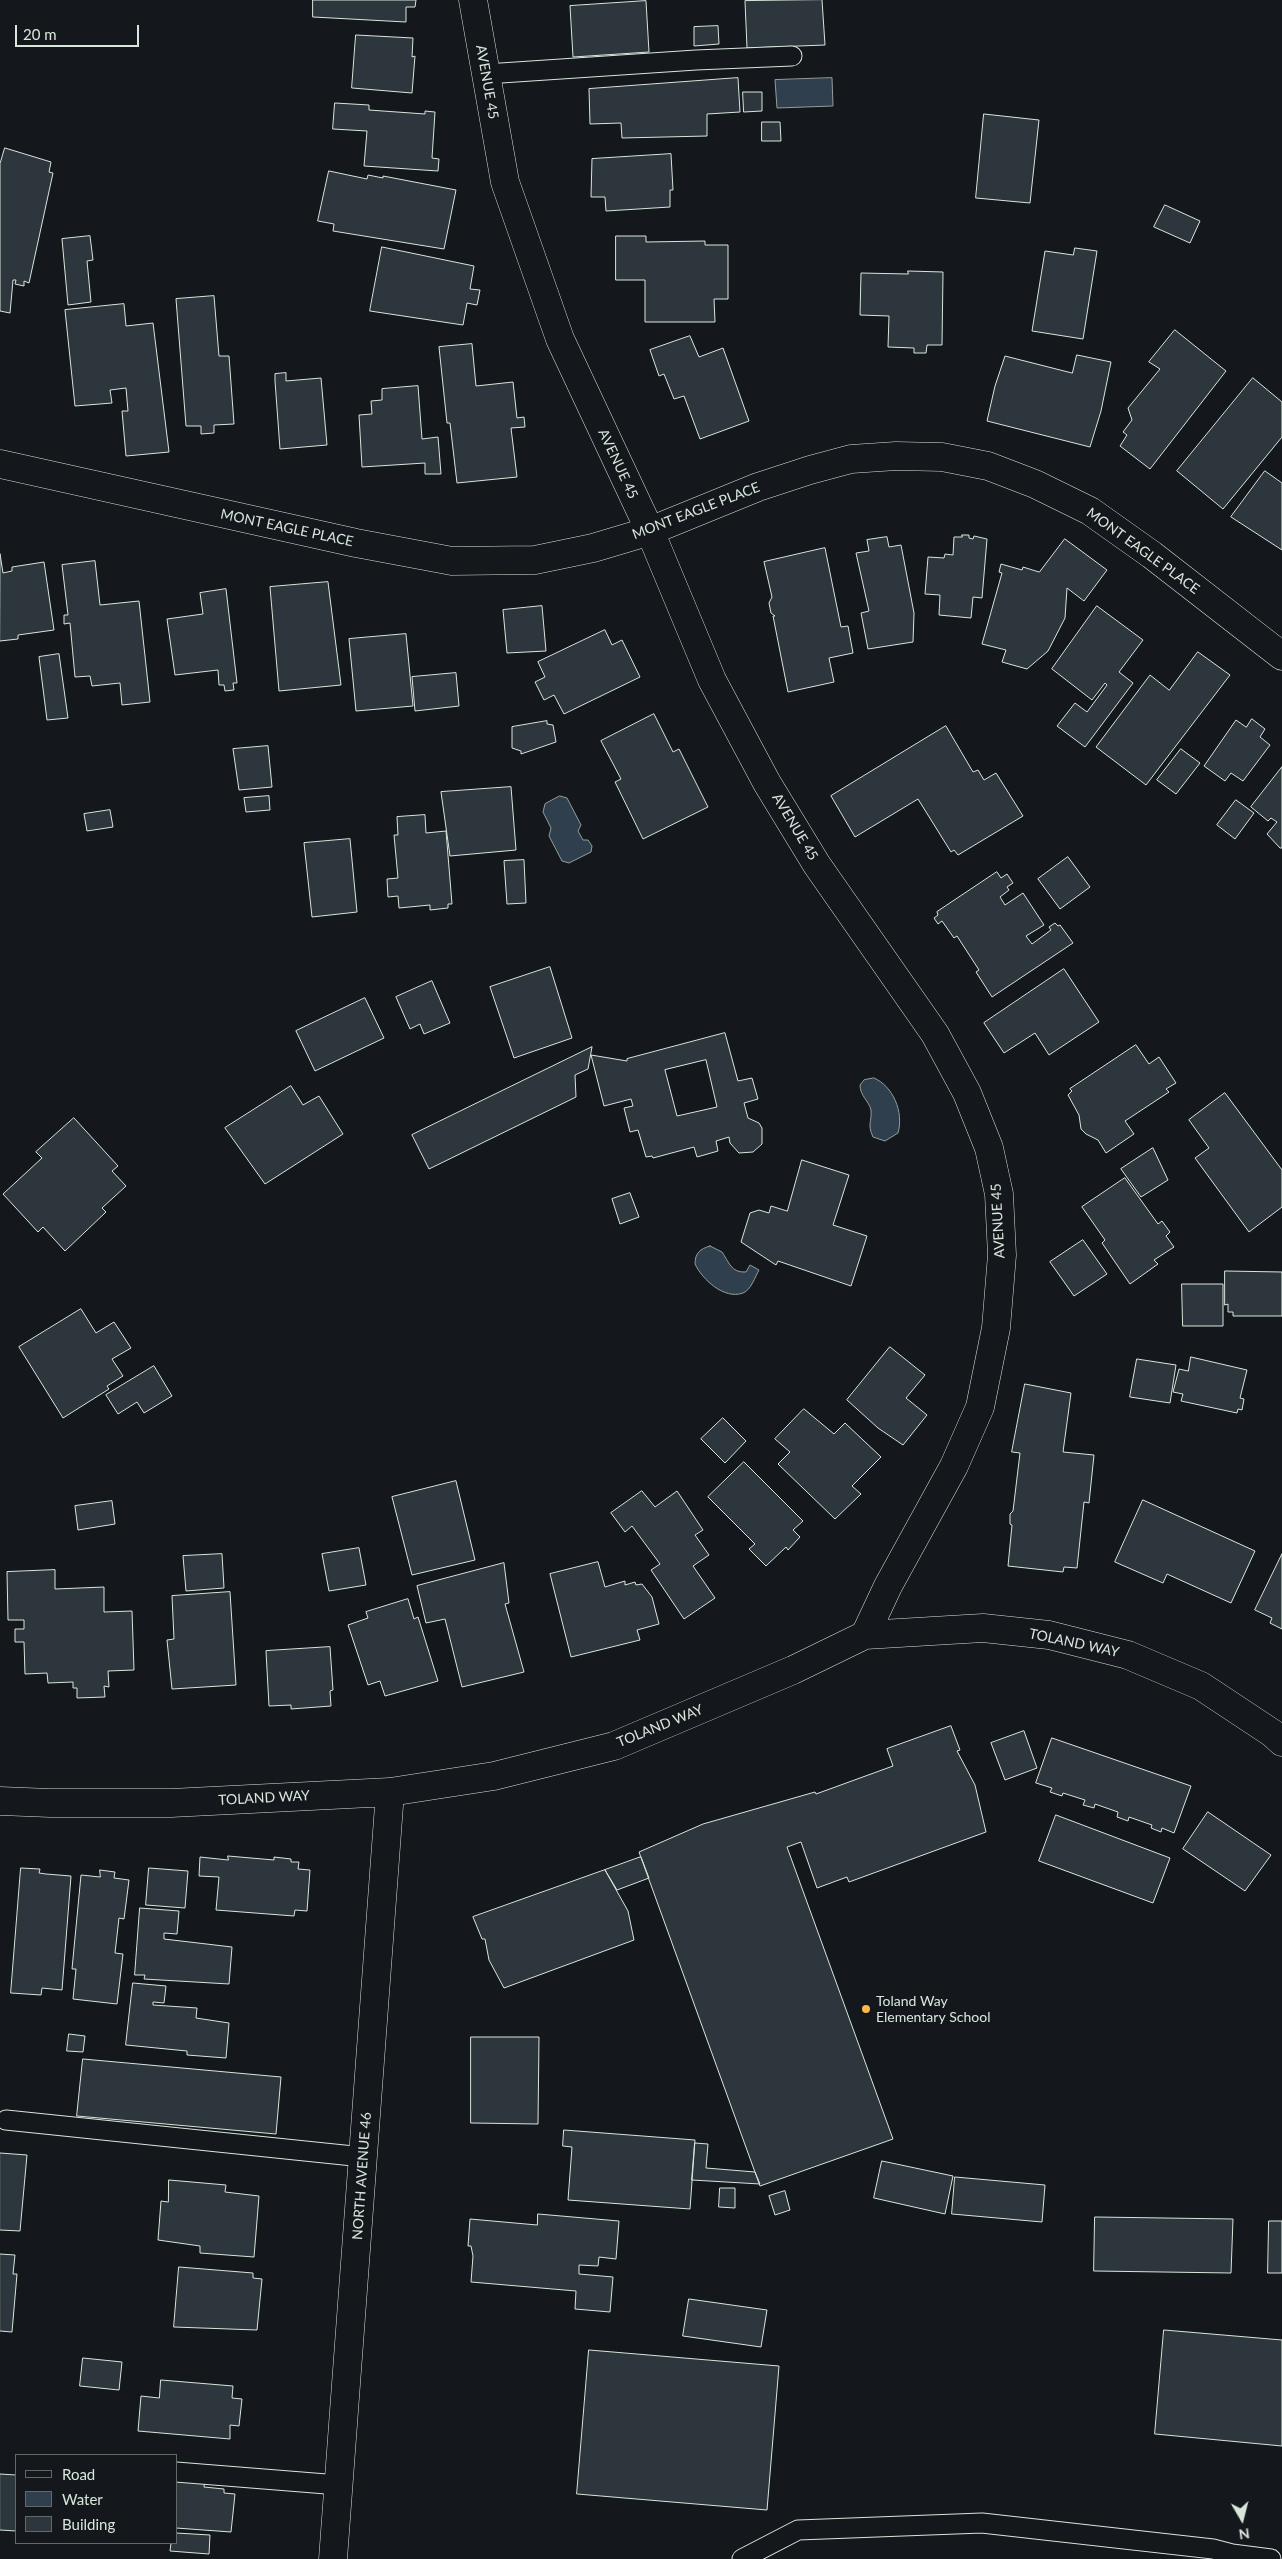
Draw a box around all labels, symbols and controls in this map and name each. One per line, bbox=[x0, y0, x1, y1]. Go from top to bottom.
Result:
scale bar bbox=[18, 15, 141, 47]
text: 20 m bbox=[23, 25, 57, 43]
street label: AVENUE 45 bbox=[472, 44, 502, 120]
street label: AVENUE 45 bbox=[595, 426, 641, 502]
street label: MONT EAGLE PLACE bbox=[630, 479, 762, 543]
street label: MONT EAGLE PLACE bbox=[1083, 504, 1203, 598]
street label: MONT EAGLE PLACE bbox=[219, 506, 355, 550]
street label: AVENUE 45 bbox=[768, 790, 822, 864]
street label: AVENUE 45 bbox=[988, 1183, 1008, 1259]
street label: TOLAND WAY bbox=[1027, 1625, 1121, 1661]
street label: TOLAND WAY bbox=[614, 1701, 706, 1751]
street label: TOLAND WAY bbox=[218, 1787, 310, 1809]
place label: Toland Way Elementary School bbox=[876, 1993, 990, 2025]
marker: Toland Way Elementary School bbox=[860, 2003, 872, 2015]
street label: NORTH AVENUE 46 bbox=[349, 2112, 375, 2240]
legend bbox=[15, 2454, 178, 2544]
text: Road bbox=[62, 2465, 95, 2483]
text: Water bbox=[62, 2490, 103, 2508]
north arrow bbox=[1217, 2494, 1267, 2544]
text: Building bbox=[62, 2515, 115, 2533]
text: N bbox=[1238, 2525, 1251, 2544]

